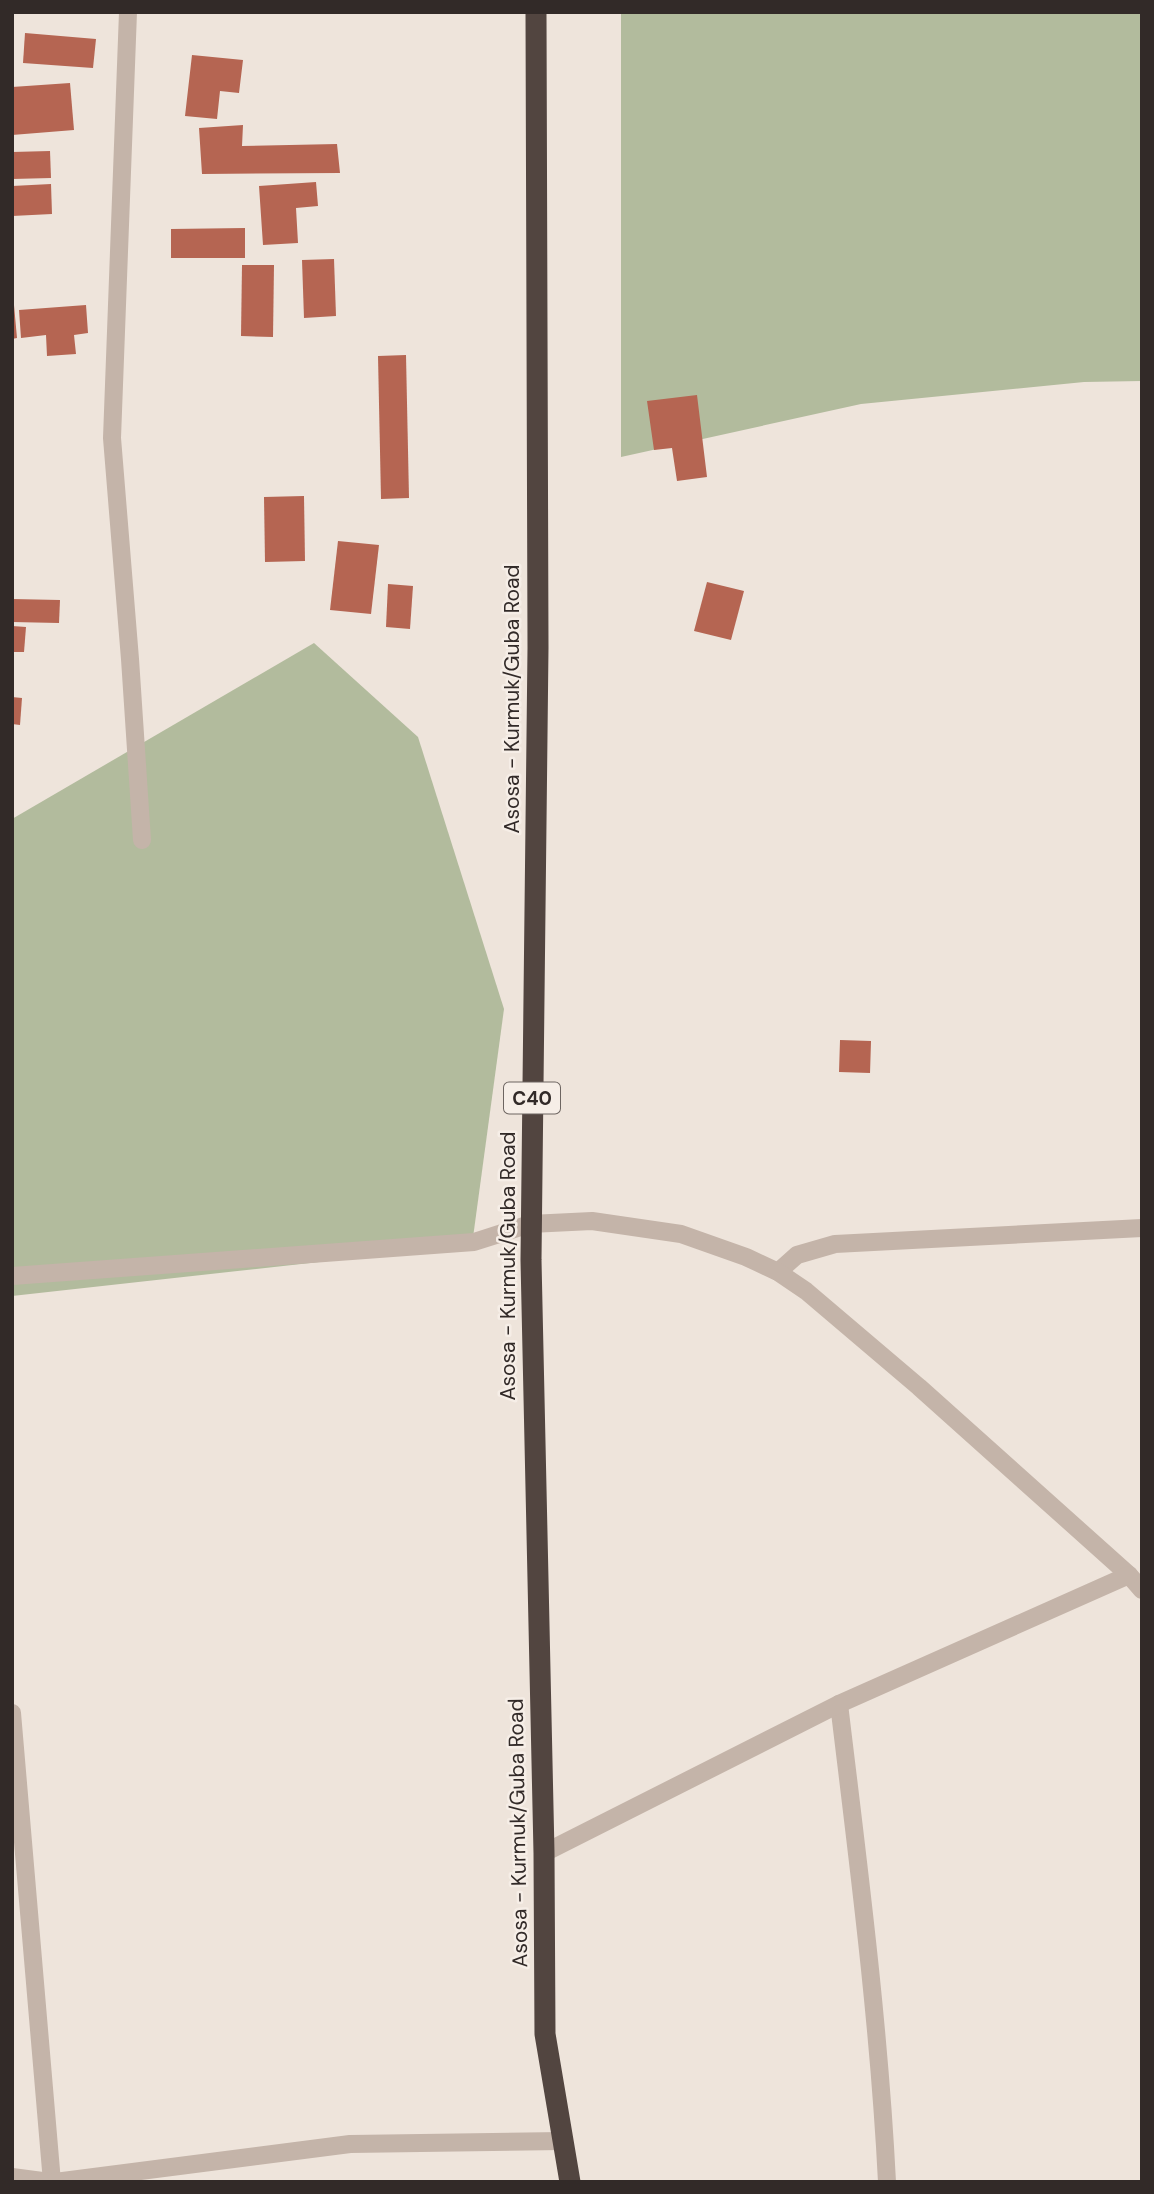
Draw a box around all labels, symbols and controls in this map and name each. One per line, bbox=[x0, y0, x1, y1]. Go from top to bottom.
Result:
street label: Asosa - Kurmuk/Guba Road bbox=[498, 564, 526, 834]
road number: C40 bbox=[504, 1082, 560, 1114]
street label: Asosa - Kurmuk/Guba Road bbox=[494, 1131, 522, 1401]
street label: Asosa - Kurmuk/Guba Road bbox=[502, 1698, 534, 1968]

